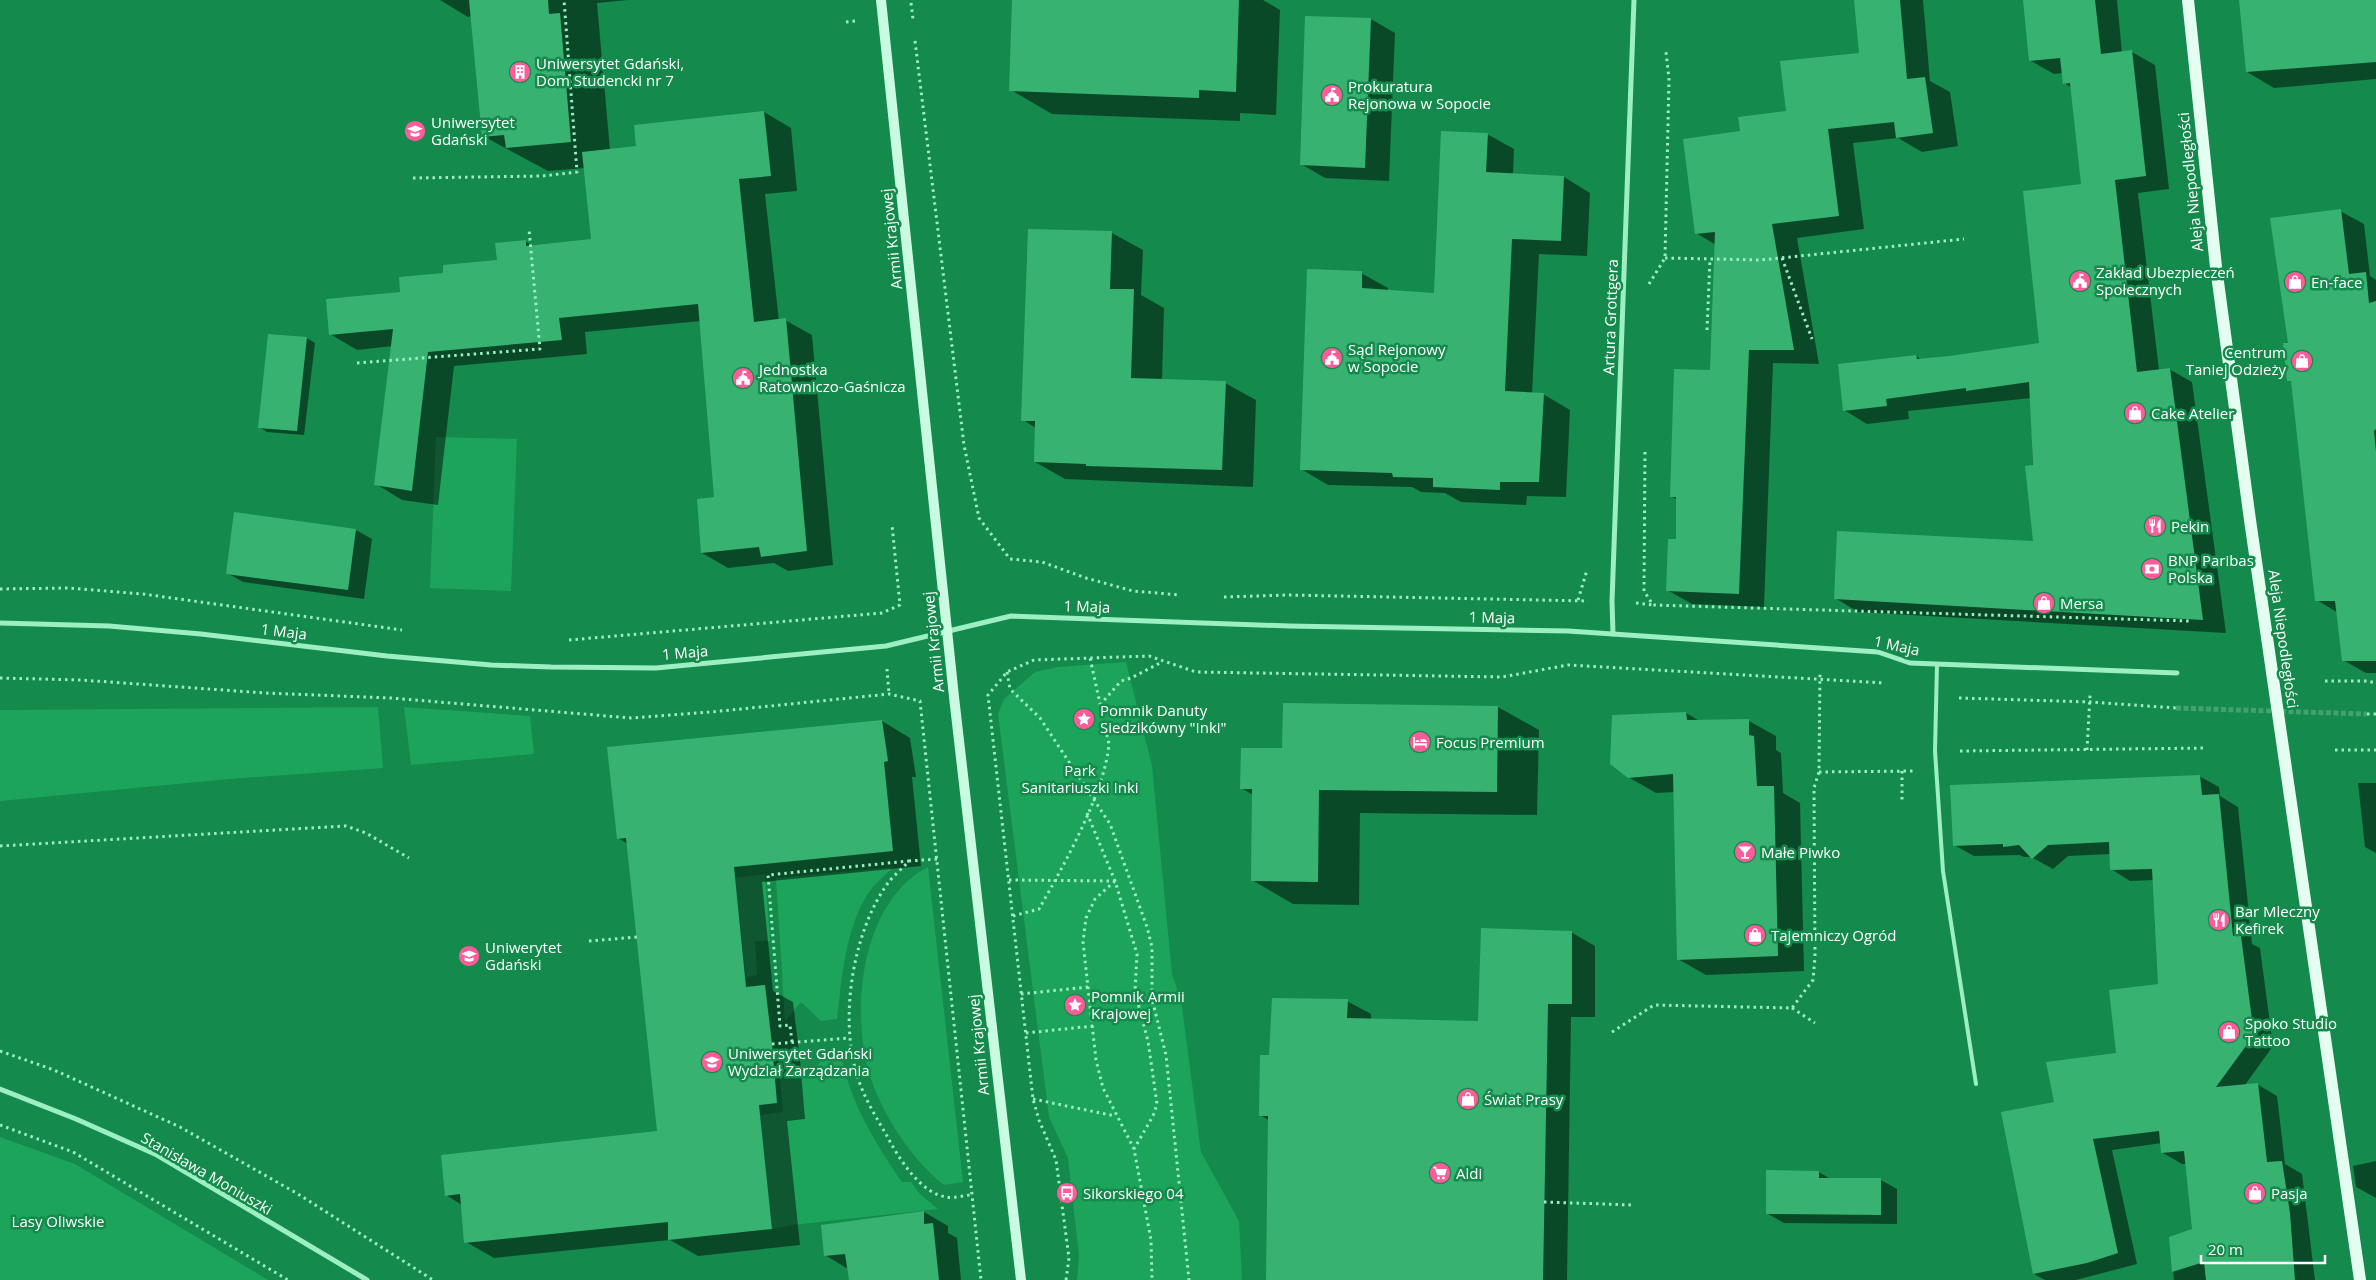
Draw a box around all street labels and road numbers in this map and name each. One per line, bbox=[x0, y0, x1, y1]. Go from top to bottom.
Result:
street label: Aleja Niepodległości bbox=[2173, 111, 2207, 253]
street label: Armii Krajowej bbox=[876, 188, 906, 290]
street label: Artura Grottgera bbox=[1598, 259, 1622, 375]
street label: Aleja Niepodległości bbox=[2264, 568, 2304, 710]
street label: Armii Krajowej bbox=[918, 591, 948, 693]
street label: 1 Maja bbox=[1063, 595, 1111, 617]
street label: 1 Maja bbox=[1469, 607, 1515, 627]
street label: 1 Maja bbox=[260, 618, 308, 644]
street label: 1 Maja bbox=[1872, 630, 1922, 660]
street label: 1 Maja bbox=[661, 640, 709, 664]
street label: Armii Krajowej bbox=[963, 994, 993, 1096]
street label: Stanisława Moniuszki bbox=[138, 1127, 276, 1219]

